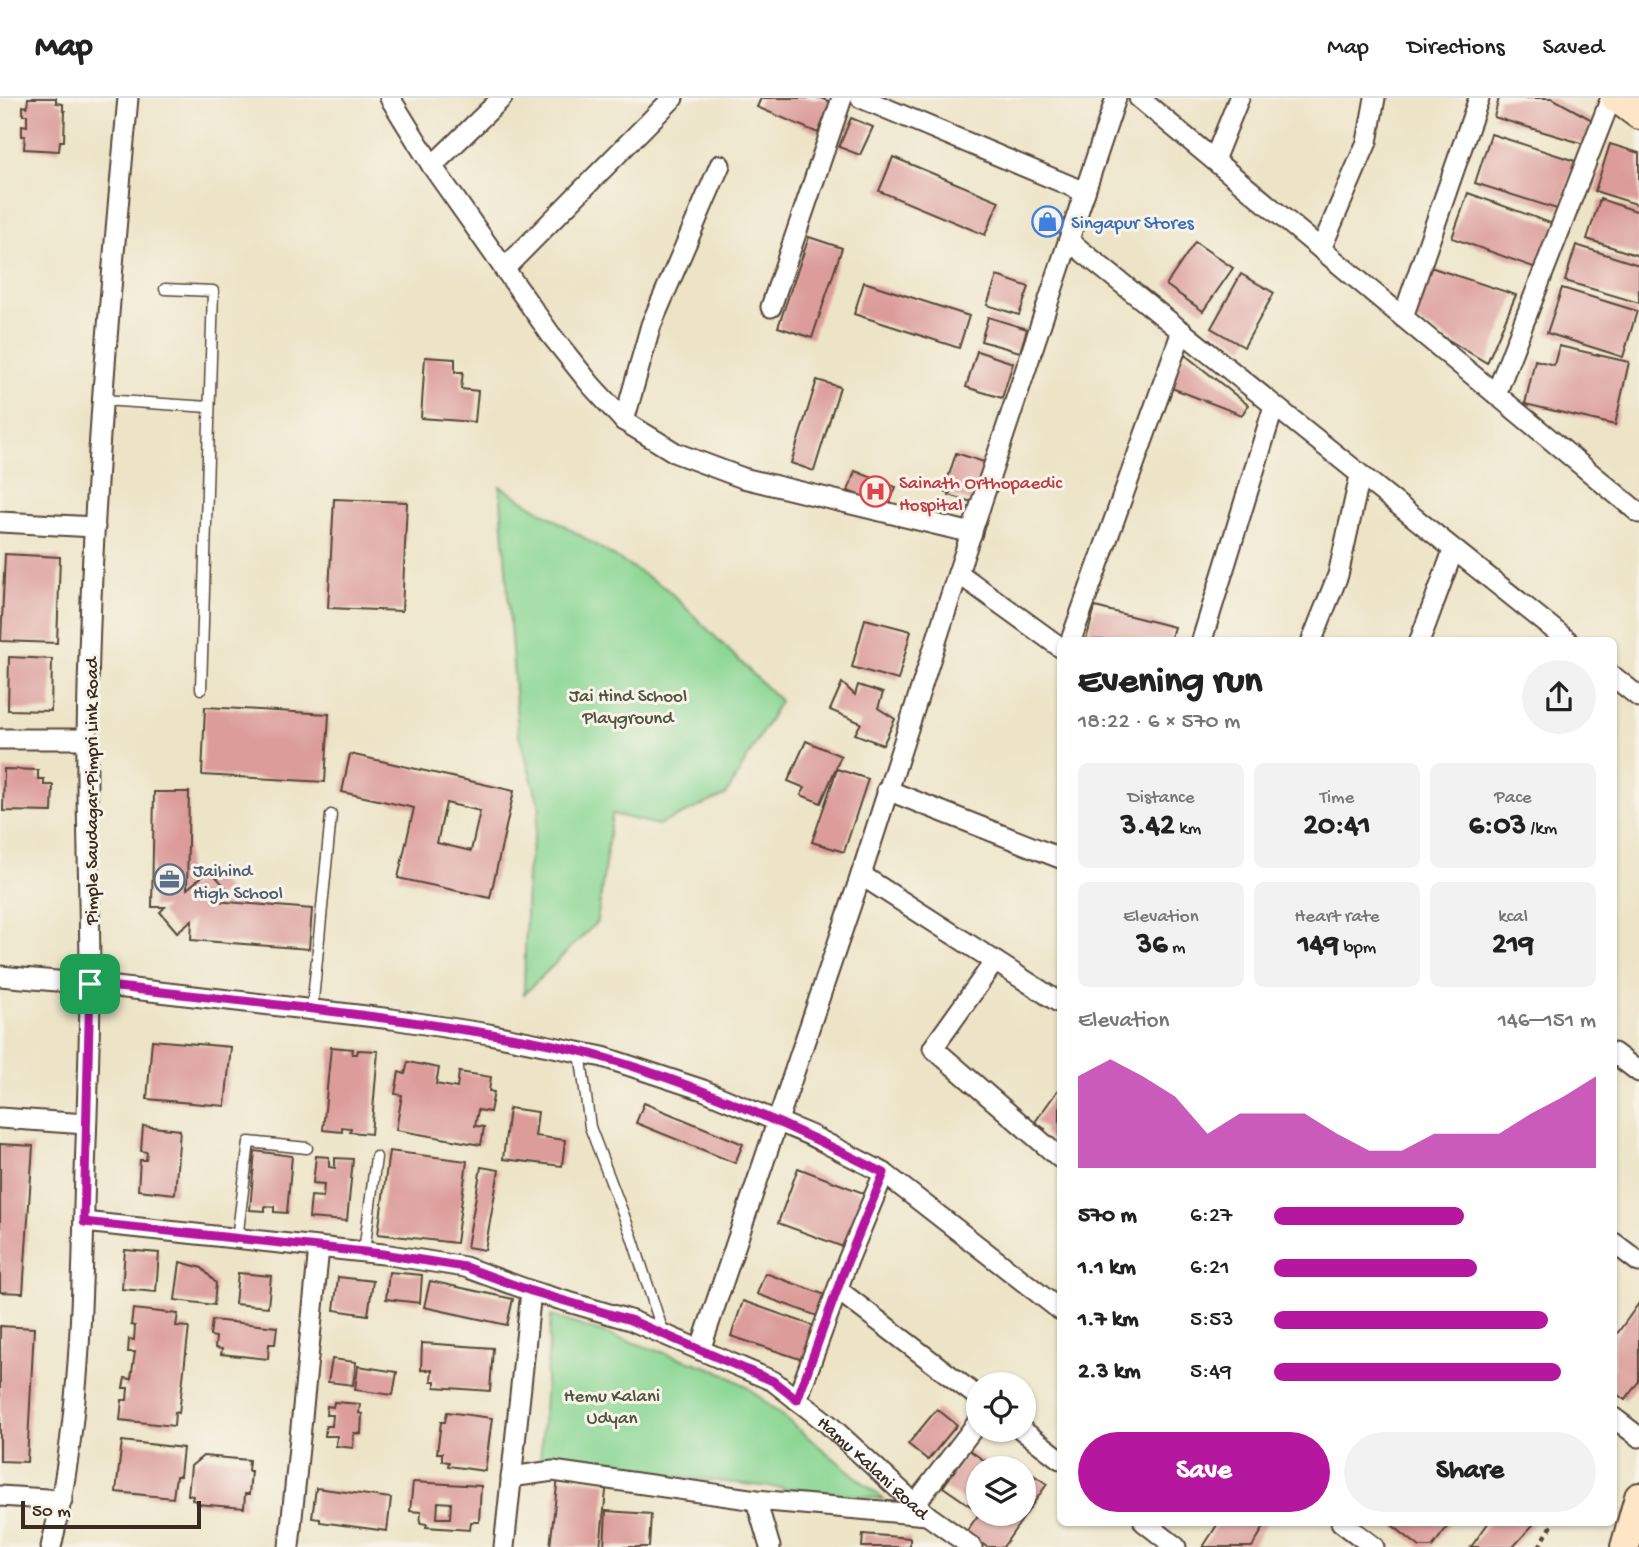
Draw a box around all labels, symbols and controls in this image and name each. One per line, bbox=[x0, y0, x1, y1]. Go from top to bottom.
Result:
text: Map bbox=[35, 29, 92, 67]
text: Map bbox=[1327, 34, 1369, 63]
text: Directions bbox=[1407, 34, 1505, 63]
text: Saved bbox=[1543, 34, 1604, 63]
shop icon: Singapur Stores bbox=[1031, 204, 1065, 238]
place label: Singapur Stores bbox=[1071, 213, 1195, 236]
place label: Sainath Orthopaedic Hospital bbox=[899, 473, 1062, 518]
hospital icon: Sainath Orthopaedic Hospital bbox=[859, 475, 893, 509]
street label: Pimple Saudagar-Pimpri Link Road bbox=[82, 655, 105, 926]
button: share bbox=[1522, 660, 1596, 734]
text: Evening run bbox=[1078, 661, 1262, 705]
park label: Jai Hind School Playground bbox=[569, 686, 687, 731]
text: 18:22 · 6 × 570 m bbox=[1078, 709, 1240, 736]
text: Distance bbox=[1127, 787, 1195, 810]
text: Time bbox=[1320, 787, 1354, 810]
text: Pace bbox=[1494, 787, 1532, 810]
text: 3.42 bbox=[1121, 810, 1175, 845]
text: 20:41 bbox=[1303, 810, 1371, 845]
text: 6:03 bbox=[1469, 810, 1526, 845]
text: km bbox=[1175, 818, 1201, 841]
text: /km bbox=[1526, 818, 1557, 841]
place label: Jaihind High School bbox=[193, 861, 283, 906]
office icon: Jaihind High School bbox=[153, 863, 187, 897]
text: Elevation bbox=[1123, 906, 1199, 929]
text: Heart rate bbox=[1294, 906, 1380, 929]
text: kcal bbox=[1498, 906, 1528, 929]
text: 36 bbox=[1137, 929, 1167, 964]
text: 149 bbox=[1298, 929, 1339, 964]
text: 219 bbox=[1492, 929, 1534, 964]
text: m bbox=[1167, 937, 1185, 960]
text: bpm bbox=[1339, 937, 1376, 960]
pin bbox=[60, 954, 120, 1014]
icon: arrive bbox=[71, 965, 109, 1003]
text: Elevation bbox=[1078, 1008, 1169, 1035]
text: 146–151 m bbox=[1498, 1008, 1596, 1035]
text: 570 m bbox=[1078, 1203, 1137, 1230]
text: 6:27 bbox=[1190, 1203, 1232, 1230]
text: 1.1 km bbox=[1078, 1255, 1136, 1282]
text: 6:21 bbox=[1190, 1255, 1229, 1282]
text: 1.7 km bbox=[1078, 1307, 1139, 1334]
text: 5:53 bbox=[1190, 1307, 1233, 1334]
text: 2.3 km bbox=[1078, 1359, 1140, 1386]
text: 5:49 bbox=[1190, 1359, 1232, 1386]
map controls bbox=[966, 1372, 1036, 1526]
button: locate bbox=[966, 1372, 1036, 1442]
park label: Hemu Kalani Udyan bbox=[564, 1386, 660, 1431]
street label: Hamu Kalani Road bbox=[812, 1412, 934, 1527]
button: Save bbox=[1078, 1432, 1330, 1512]
button: Share bbox=[1344, 1432, 1596, 1512]
button: layers bbox=[966, 1456, 1036, 1526]
scale bar bbox=[21, 1498, 201, 1530]
text: 50 m bbox=[32, 1501, 71, 1524]

